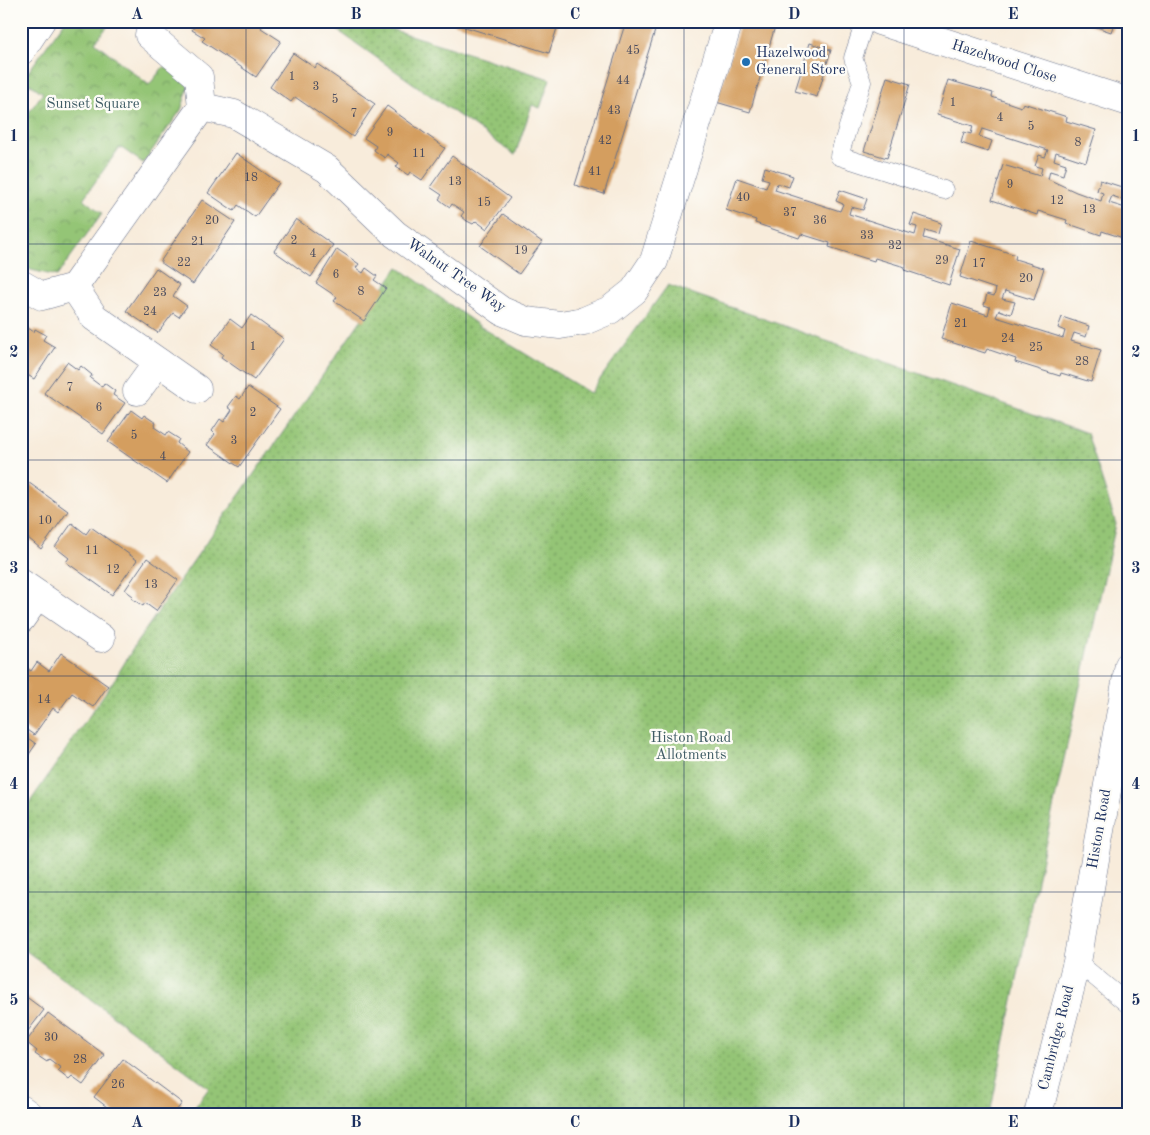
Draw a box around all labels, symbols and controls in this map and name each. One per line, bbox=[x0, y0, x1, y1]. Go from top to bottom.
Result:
text: A bbox=[131, 7, 143, 23]
text: B bbox=[350, 7, 362, 23]
text: C bbox=[570, 7, 580, 23]
text: D bbox=[788, 7, 800, 23]
text: E bbox=[1007, 7, 1019, 23]
street label: Hazelwood Close bbox=[950, 38, 1059, 86]
house number: 45 bbox=[626, 44, 640, 57]
place label: Hazelwood General Store bbox=[756, 46, 846, 78]
marker: Hazelwood General Store bbox=[740, 56, 752, 68]
house number: 1 bbox=[289, 71, 295, 83]
house number: 44 bbox=[616, 75, 630, 87]
house number: 3 bbox=[313, 81, 319, 93]
house number: 5 bbox=[332, 93, 339, 106]
park label: Sunset Square bbox=[46, 97, 140, 112]
house number: 1 bbox=[950, 97, 956, 109]
house number: 43 bbox=[607, 105, 621, 117]
house number: 7 bbox=[351, 108, 357, 120]
house number: 4 bbox=[997, 112, 1004, 124]
house number: 5 bbox=[1028, 120, 1035, 133]
house number: 9 bbox=[387, 127, 393, 139]
text: 1 bbox=[9, 129, 19, 145]
text: 1 bbox=[1131, 129, 1141, 145]
house number: 42 bbox=[598, 135, 612, 147]
house number: 8 bbox=[1075, 137, 1082, 149]
house number: 11 bbox=[412, 148, 426, 160]
house number: 41 bbox=[588, 166, 602, 178]
house number: 18 bbox=[244, 172, 258, 184]
house number: 13 bbox=[448, 176, 462, 188]
house number: 9 bbox=[1007, 179, 1013, 191]
house number: 40 bbox=[736, 192, 750, 204]
house number: 12 bbox=[1050, 195, 1064, 207]
house number: 15 bbox=[477, 196, 491, 209]
house number: 13 bbox=[1082, 204, 1096, 216]
house number: 37 bbox=[783, 207, 797, 219]
house number: 20 bbox=[205, 215, 219, 227]
house number: 36 bbox=[813, 215, 827, 227]
house number: 33 bbox=[860, 230, 874, 242]
house number: 2 bbox=[291, 235, 297, 247]
house number: 21 bbox=[191, 236, 205, 248]
street label: Walnut Tree Way bbox=[404, 236, 508, 316]
house number: 32 bbox=[888, 240, 902, 252]
house number: 19 bbox=[514, 245, 528, 257]
house number: 4 bbox=[310, 248, 317, 260]
house number: 29 bbox=[935, 255, 949, 267]
house number: 22 bbox=[177, 257, 191, 269]
house number: 17 bbox=[972, 258, 986, 270]
house number: 6 bbox=[333, 269, 340, 281]
house number: 20 bbox=[1019, 273, 1033, 285]
house number: 8 bbox=[358, 286, 365, 298]
house number: 23 bbox=[153, 287, 167, 299]
house number: 24 bbox=[143, 306, 157, 318]
house number: 21 bbox=[954, 318, 968, 330]
house number: 24 bbox=[1001, 333, 1015, 345]
house number: 1 bbox=[250, 341, 256, 353]
house number: 25 bbox=[1029, 341, 1043, 354]
text: 2 bbox=[9, 345, 19, 361]
text: 2 bbox=[1131, 345, 1141, 361]
house number: 28 bbox=[1075, 356, 1089, 368]
house number: 7 bbox=[67, 382, 73, 394]
house number: 6 bbox=[96, 402, 103, 414]
house number: 2 bbox=[250, 407, 256, 419]
house number: 5 bbox=[131, 429, 138, 442]
house number: 3 bbox=[231, 435, 237, 447]
house number: 4 bbox=[160, 451, 167, 463]
house number: 10 bbox=[38, 515, 52, 527]
house number: 11 bbox=[85, 545, 99, 557]
text: 3 bbox=[9, 561, 19, 577]
text: 3 bbox=[1131, 561, 1141, 577]
house number: 12 bbox=[106, 564, 120, 576]
house number: 13 bbox=[144, 579, 158, 591]
house number: 14 bbox=[37, 694, 51, 706]
park label: Histon Road Allotments bbox=[651, 731, 732, 763]
text: 4 bbox=[9, 777, 19, 793]
text: 4 bbox=[1131, 777, 1141, 793]
street label: Histon Road bbox=[1086, 788, 1114, 870]
street label: Cambridge Road bbox=[1037, 984, 1077, 1092]
text: 5 bbox=[9, 993, 19, 1009]
text: 5 bbox=[1131, 993, 1141, 1009]
house number: 30 bbox=[44, 1032, 58, 1044]
house number: 28 bbox=[73, 1054, 87, 1066]
house number: 26 bbox=[111, 1079, 125, 1091]
text: A bbox=[131, 1115, 143, 1131]
text: B bbox=[350, 1115, 362, 1131]
text: C bbox=[570, 1115, 580, 1131]
text: D bbox=[788, 1115, 800, 1131]
text: E bbox=[1007, 1115, 1019, 1131]

